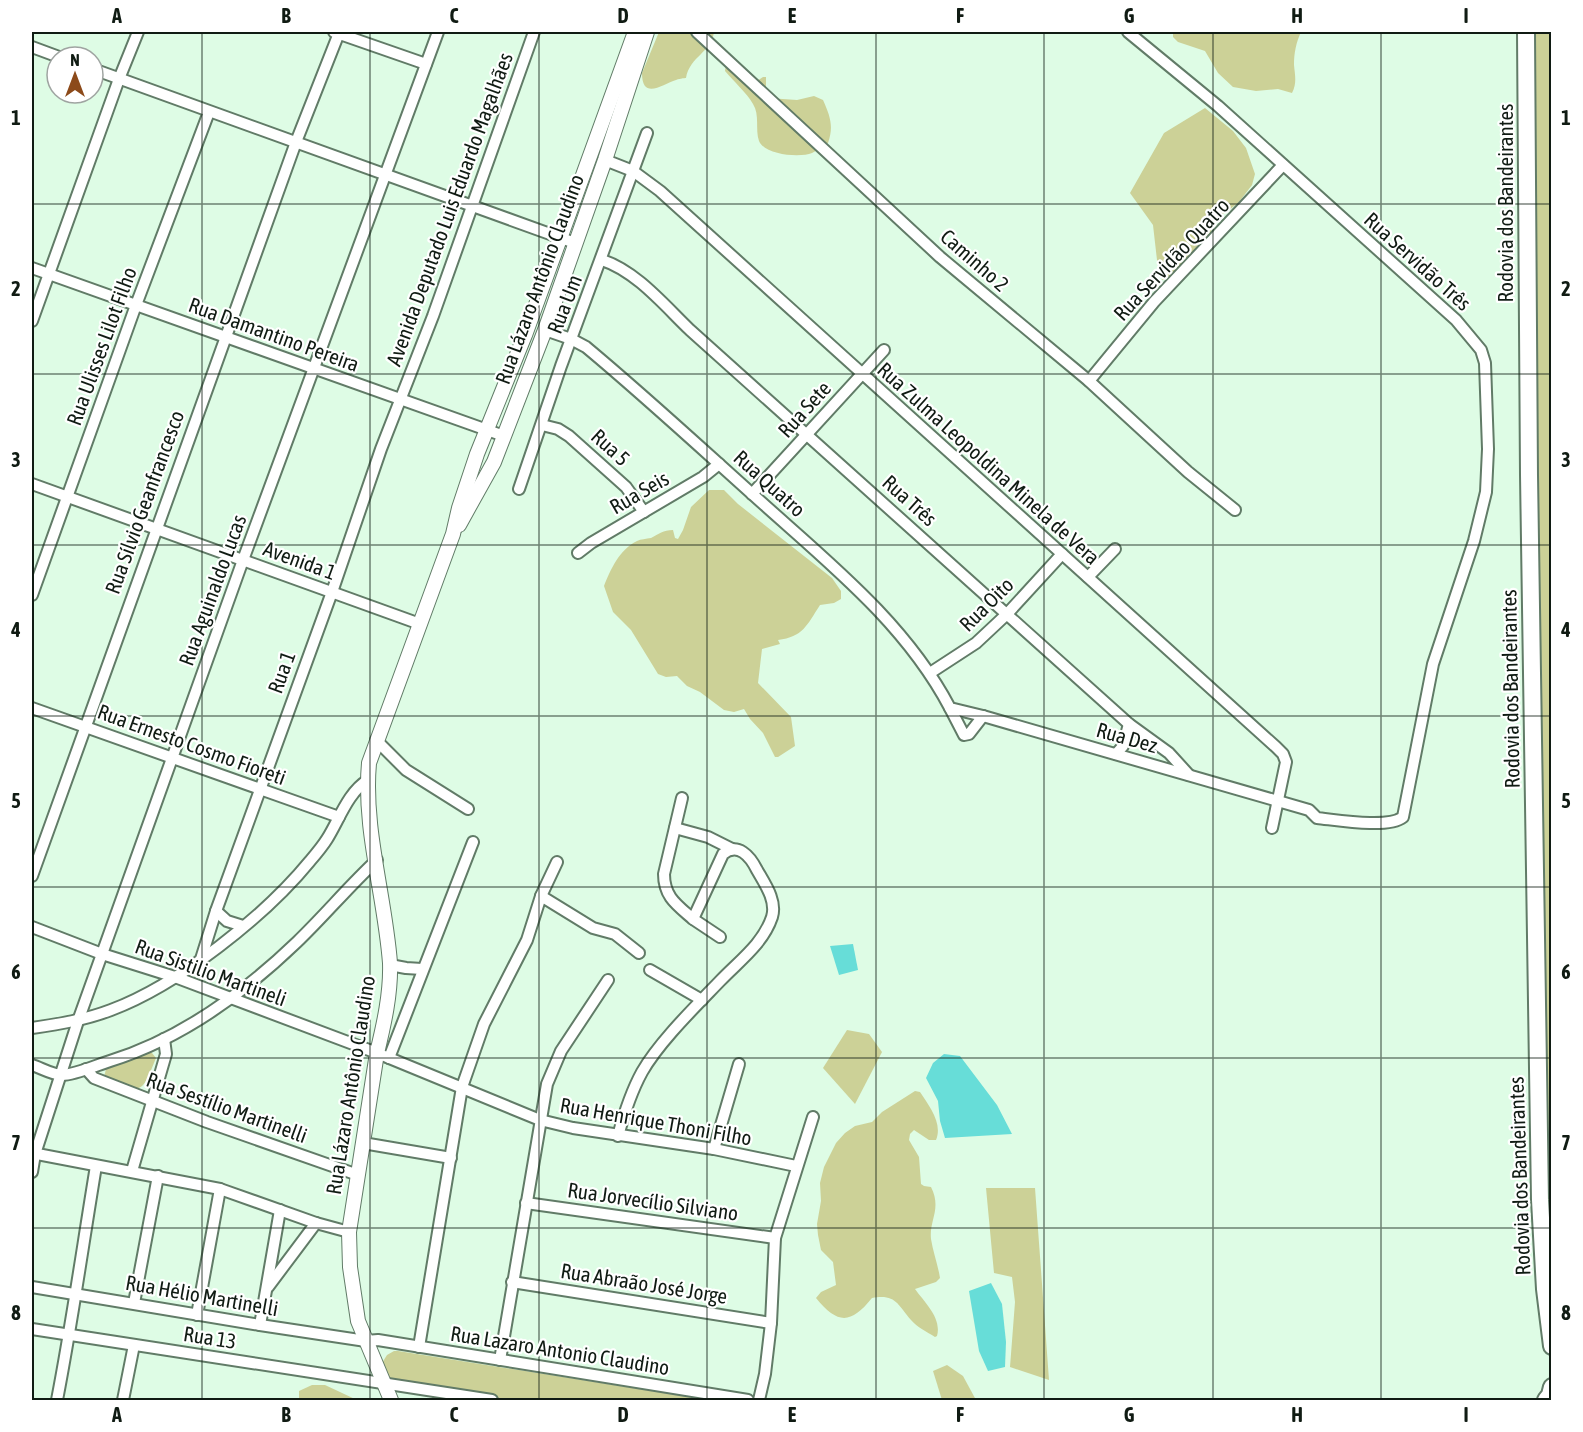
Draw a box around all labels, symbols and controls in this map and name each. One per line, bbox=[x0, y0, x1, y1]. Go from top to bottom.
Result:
text: A bbox=[111, 4, 122, 27]
text: B bbox=[281, 4, 291, 27]
text: C bbox=[450, 4, 459, 27]
text: D bbox=[617, 4, 629, 27]
text: E bbox=[788, 4, 797, 27]
text: F bbox=[956, 4, 964, 27]
text: G bbox=[1124, 4, 1135, 27]
text: H bbox=[1291, 4, 1303, 27]
text: I bbox=[1463, 4, 1469, 27]
north arrow bbox=[45, 45, 105, 105]
street label: Avenida Deputado Luis Eduardo Magalhães bbox=[381, 49, 517, 369]
text: N bbox=[70, 51, 80, 69]
street label: Rodovia dos Bandeirantes bbox=[1493, 104, 1517, 302]
text: 1 bbox=[11, 106, 21, 129]
text: 1 bbox=[1561, 106, 1571, 129]
street label: Rua Lázaro Antônio Claudino bbox=[490, 171, 588, 387]
street label: Rua Servidão Quatro bbox=[1108, 193, 1234, 325]
street label: Rua Servidão Três bbox=[1360, 207, 1476, 315]
street label: Caminho 2 bbox=[936, 224, 1014, 296]
street label: Rua Ulisses Lilot Filho bbox=[61, 264, 141, 428]
street label: Rua Um bbox=[542, 271, 586, 337]
text: 2 bbox=[11, 277, 21, 300]
text: 2 bbox=[1561, 277, 1571, 300]
street label: Rua Damantino Pereira bbox=[186, 292, 362, 376]
street label: Rua Zulma Leopoldina Minela de Vera bbox=[873, 357, 1105, 569]
street label: Rua Sete bbox=[773, 376, 835, 442]
street label: Rua Sílvio Geanfrancesco bbox=[100, 407, 188, 597]
street label: Rua 5 bbox=[587, 424, 635, 470]
street label: Rua Quatro bbox=[729, 445, 811, 521]
text: 3 bbox=[11, 448, 21, 471]
text: 3 bbox=[1561, 448, 1571, 471]
street label: Rua Seis bbox=[605, 466, 673, 518]
street label: Rua Três bbox=[878, 470, 942, 530]
street label: Rua Aguinaldo Lucas bbox=[174, 511, 250, 669]
street label: Avenida 1 bbox=[260, 536, 340, 584]
street label: Rua Oito bbox=[954, 572, 1018, 636]
street label: Rodovia dos Bandeirantes bbox=[1496, 589, 1524, 789]
text: 4 bbox=[10, 618, 21, 641]
text: 4 bbox=[1560, 618, 1571, 641]
street label: Rua 1 bbox=[262, 648, 300, 696]
street label: Rua Ernesto Cosmo Fioreti bbox=[95, 699, 289, 789]
street label: Rua Dez bbox=[1094, 717, 1161, 757]
text: 5 bbox=[11, 789, 21, 812]
text: 5 bbox=[1561, 789, 1571, 812]
street label: Rua Sistilio Martineli bbox=[132, 934, 290, 1010]
text: 6 bbox=[11, 960, 21, 983]
text: 6 bbox=[1561, 960, 1571, 983]
street label: Rua Lázaro Antônio Claudino bbox=[321, 974, 379, 1196]
street label: Rua Sestílio Martinelli bbox=[143, 1067, 311, 1147]
street label: Rodovia dos Bandeirantes bbox=[1504, 1076, 1534, 1276]
street label: Rua Henrique Thoni Filho bbox=[558, 1092, 754, 1150]
text: 7 bbox=[11, 1131, 21, 1154]
text: 7 bbox=[1561, 1131, 1571, 1154]
street label: Rua Jorvecílio Silviano bbox=[566, 1177, 740, 1225]
street label: Rua Abraão José Jorge bbox=[559, 1258, 729, 1308]
street label: Rua Hélio Martinelli bbox=[124, 1270, 280, 1320]
text: 8 bbox=[11, 1301, 21, 1324]
text: 8 bbox=[1561, 1301, 1571, 1324]
street label: Rua 13 bbox=[182, 1321, 238, 1353]
street label: Rua Lazaro Antonio Claudino bbox=[449, 1321, 671, 1379]
text: A bbox=[111, 1403, 122, 1426]
text: B bbox=[281, 1403, 291, 1426]
text: C bbox=[450, 1403, 459, 1426]
text: D bbox=[617, 1403, 629, 1426]
text: E bbox=[788, 1403, 797, 1426]
text: F bbox=[956, 1403, 964, 1426]
text: G bbox=[1124, 1403, 1135, 1426]
text: H bbox=[1291, 1403, 1303, 1426]
text: I bbox=[1463, 1403, 1469, 1426]

